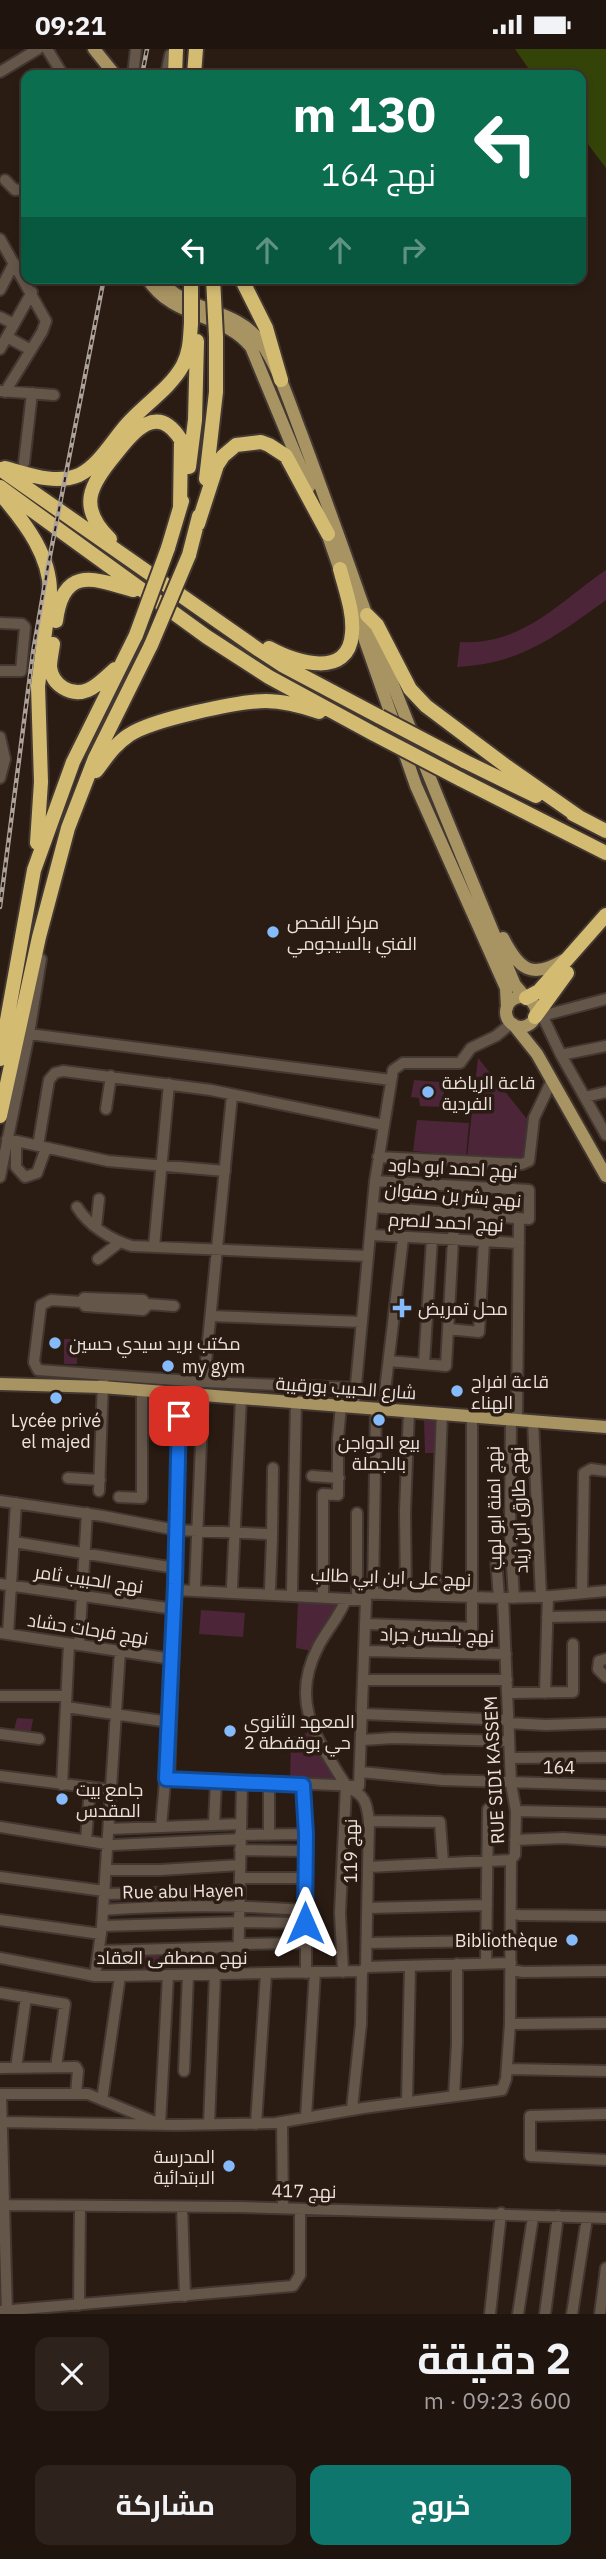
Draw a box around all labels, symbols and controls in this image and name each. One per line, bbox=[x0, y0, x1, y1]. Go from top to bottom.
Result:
text: 09:21 bbox=[35, 8, 106, 42]
text: 130 m bbox=[292, 82, 436, 145]
icon: left bbox=[460, 98, 551, 189]
text: نهج 164 bbox=[321, 153, 436, 195]
icon: left bbox=[175, 231, 213, 269]
icon: ahead bbox=[248, 231, 286, 269]
icon: ahead bbox=[321, 231, 359, 269]
icon: right bbox=[394, 231, 432, 269]
place label: مركز الفحص الفني بالسيجومي bbox=[287, 911, 417, 958]
marker: مركز الفحص الفني بالسيجومي bbox=[265, 924, 281, 940]
place label: قاعة الرياضة الفردية bbox=[442, 1071, 535, 1115]
marker: قاعة الرياضة الفردية bbox=[420, 1084, 436, 1100]
street label: نهج احمد ابو داود bbox=[388, 1153, 518, 1184]
street label: نهج بشر بن صفوان bbox=[384, 1178, 522, 1213]
street label: نهج احمد لاصرم bbox=[388, 1207, 504, 1238]
place label: محل تمريض bbox=[418, 1297, 508, 1320]
marker: محل تمريض bbox=[392, 1298, 412, 1318]
place label: مكتب بريد سيدي حسين bbox=[69, 1332, 241, 1358]
marker: مكتب بريد سيدي حسين bbox=[47, 1335, 63, 1351]
place label: my gym bbox=[182, 1355, 245, 1378]
marker: my gym bbox=[160, 1358, 176, 1374]
place label: قاعة افراح الهناء bbox=[471, 1370, 549, 1414]
street label: شارع الحبيب بورقيبة bbox=[275, 1372, 417, 1405]
marker: قاعة افراح الهناء bbox=[449, 1383, 465, 1399]
pin bbox=[149, 1386, 209, 1446]
marker: Lycée privé el majed bbox=[48, 1390, 64, 1406]
icon: arrive bbox=[160, 1397, 198, 1435]
place label: Lycée privé el majed bbox=[11, 1409, 101, 1453]
marker: بيع الدواجن بالجملة bbox=[371, 1412, 387, 1428]
place label: بيع الدواجن بالجملة bbox=[338, 1431, 420, 1475]
street label: نهج امنة ابو لهب bbox=[481, 1446, 508, 1570]
street label: نهج طارق ابن زياد bbox=[505, 1446, 534, 1574]
street label: نهج الحبيب ثامر bbox=[32, 1560, 145, 1599]
street label: نهج على ابن ابي طالب bbox=[310, 1563, 472, 1594]
street label: نهج فرحات حشاد bbox=[26, 1608, 150, 1651]
street label: نهج بلحسن جراد bbox=[380, 1623, 494, 1648]
street label: RUE SIDI KASSEM bbox=[479, 1695, 509, 1845]
place label: المعهد الثانوي حي بوقفطة 2 bbox=[244, 1710, 355, 1757]
marker: المعهد الثانوي حي بوقفطة 2 bbox=[222, 1723, 238, 1739]
street label: 164 bbox=[543, 1755, 576, 1779]
place label: جامع بيت المقدس bbox=[76, 1778, 143, 1822]
marker: جامع بيت المقدس bbox=[54, 1791, 70, 1807]
street label: نهج 119 bbox=[339, 1819, 363, 1883]
street label: Rue abu Hayen bbox=[122, 1878, 244, 1904]
position arrow bbox=[268, 1886, 342, 1960]
place label: Bibliothèque bbox=[455, 1929, 558, 1952]
marker: Bibliothèque bbox=[564, 1932, 580, 1948]
street label: نهج مصطفى العقاد bbox=[96, 1946, 248, 1970]
place label: المدرسة الابتدائية bbox=[153, 2145, 215, 2189]
marker: المدرسة الابتدائية bbox=[221, 2158, 237, 2174]
street label: نهج 417 bbox=[271, 2179, 337, 2204]
text: 2 دقيقة bbox=[417, 2331, 571, 2386]
button: close bbox=[35, 2337, 109, 2411]
text: 600 m · 09:23 bbox=[424, 2385, 571, 2415]
button: مشاركة bbox=[35, 2465, 296, 2545]
button: خروج bbox=[310, 2465, 571, 2545]

